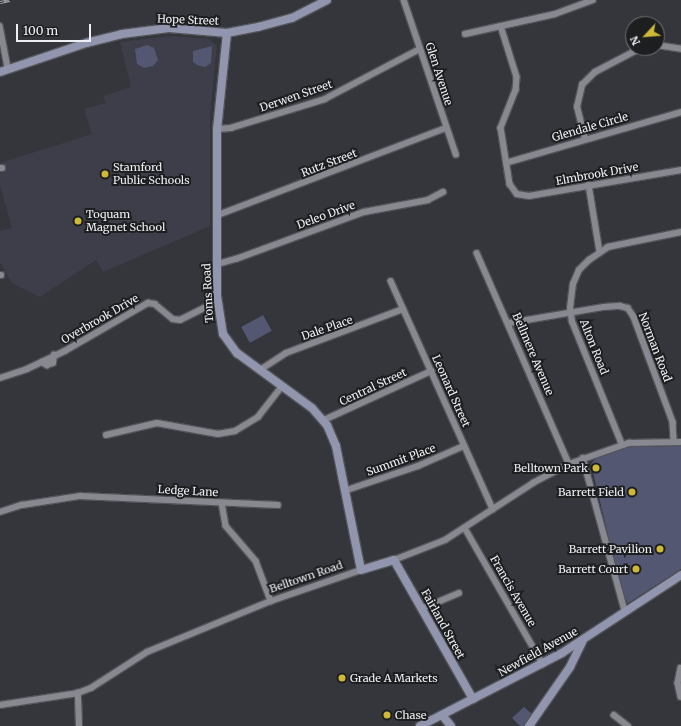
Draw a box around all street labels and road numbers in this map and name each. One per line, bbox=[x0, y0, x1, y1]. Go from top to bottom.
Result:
street label: Hope Street bbox=[157, 12, 219, 28]
street label: Glen Avenue bbox=[423, 41, 455, 107]
street label: Derwen Street bbox=[258, 77, 334, 115]
street label: Glendale Circle bbox=[550, 110, 630, 144]
street label: Rutz Street bbox=[299, 146, 359, 180]
street label: Elmbrook Drive bbox=[555, 160, 639, 188]
street label: Deleo Drive bbox=[295, 198, 357, 232]
street label: Toms Road bbox=[200, 263, 216, 323]
street label: Overbrook Drive bbox=[59, 291, 141, 347]
street label: Norman Road bbox=[636, 310, 674, 384]
street label: Bellmere Avenue bbox=[510, 311, 556, 397]
street label: Dale Place bbox=[300, 313, 354, 343]
street label: Alton Road bbox=[577, 318, 611, 376]
street label: Leonard Street bbox=[429, 353, 473, 429]
street label: Central Street bbox=[337, 366, 409, 408]
street label: Summit Place bbox=[365, 441, 437, 479]
street label: Ledge Lane bbox=[157, 483, 219, 499]
street label: Francis Avenue bbox=[487, 553, 539, 629]
street label: Belltown Road bbox=[268, 558, 344, 596]
street label: Fairland Street bbox=[418, 587, 468, 661]
street label: Newfield Avenue bbox=[496, 625, 580, 679]

